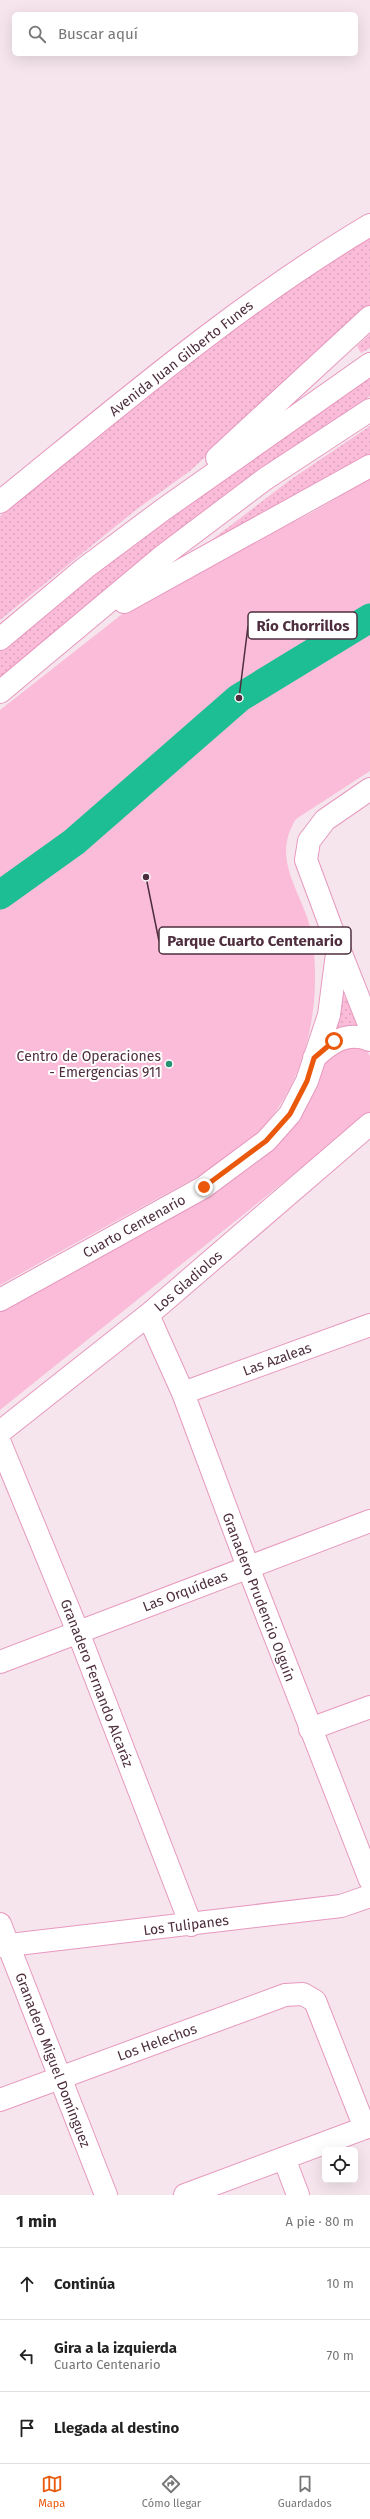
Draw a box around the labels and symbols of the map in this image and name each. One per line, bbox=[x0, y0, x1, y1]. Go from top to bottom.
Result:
street label: Avenida Juan Gilberto Funes bbox=[106, 297, 257, 420]
callout: Río Chorrillos bbox=[248, 612, 357, 639]
text: Río Chorrillos bbox=[257, 617, 349, 635]
callout: Parque Cuarto Centenario bbox=[159, 927, 351, 954]
text: Parque Cuarto Centenario bbox=[167, 932, 343, 950]
route start bbox=[325, 1032, 343, 1050]
place label: Centro de Operaciones - Emergencias 911 bbox=[17, 1048, 161, 1081]
marker: Centro de Operaciones - Emergencias 911 bbox=[164, 1059, 174, 1069]
route end bbox=[195, 1178, 213, 1196]
street label: Cuarto Centenario bbox=[80, 1191, 189, 1262]
street label: Los Gladiolos bbox=[151, 1247, 226, 1316]
street label: Las Azaleas bbox=[241, 1339, 314, 1380]
street label: Granadero Prudencio Olguín bbox=[218, 1510, 299, 1684]
street label: Las Orquídeas bbox=[140, 1567, 230, 1615]
street label: Granadero Fernando Alcaráz bbox=[57, 1597, 136, 1770]
street label: Los Tulipanes bbox=[142, 1912, 230, 1939]
street label: Granadero Miguel Domínguez bbox=[11, 1970, 94, 2150]
street label: Los Helechos bbox=[115, 2020, 200, 2065]

